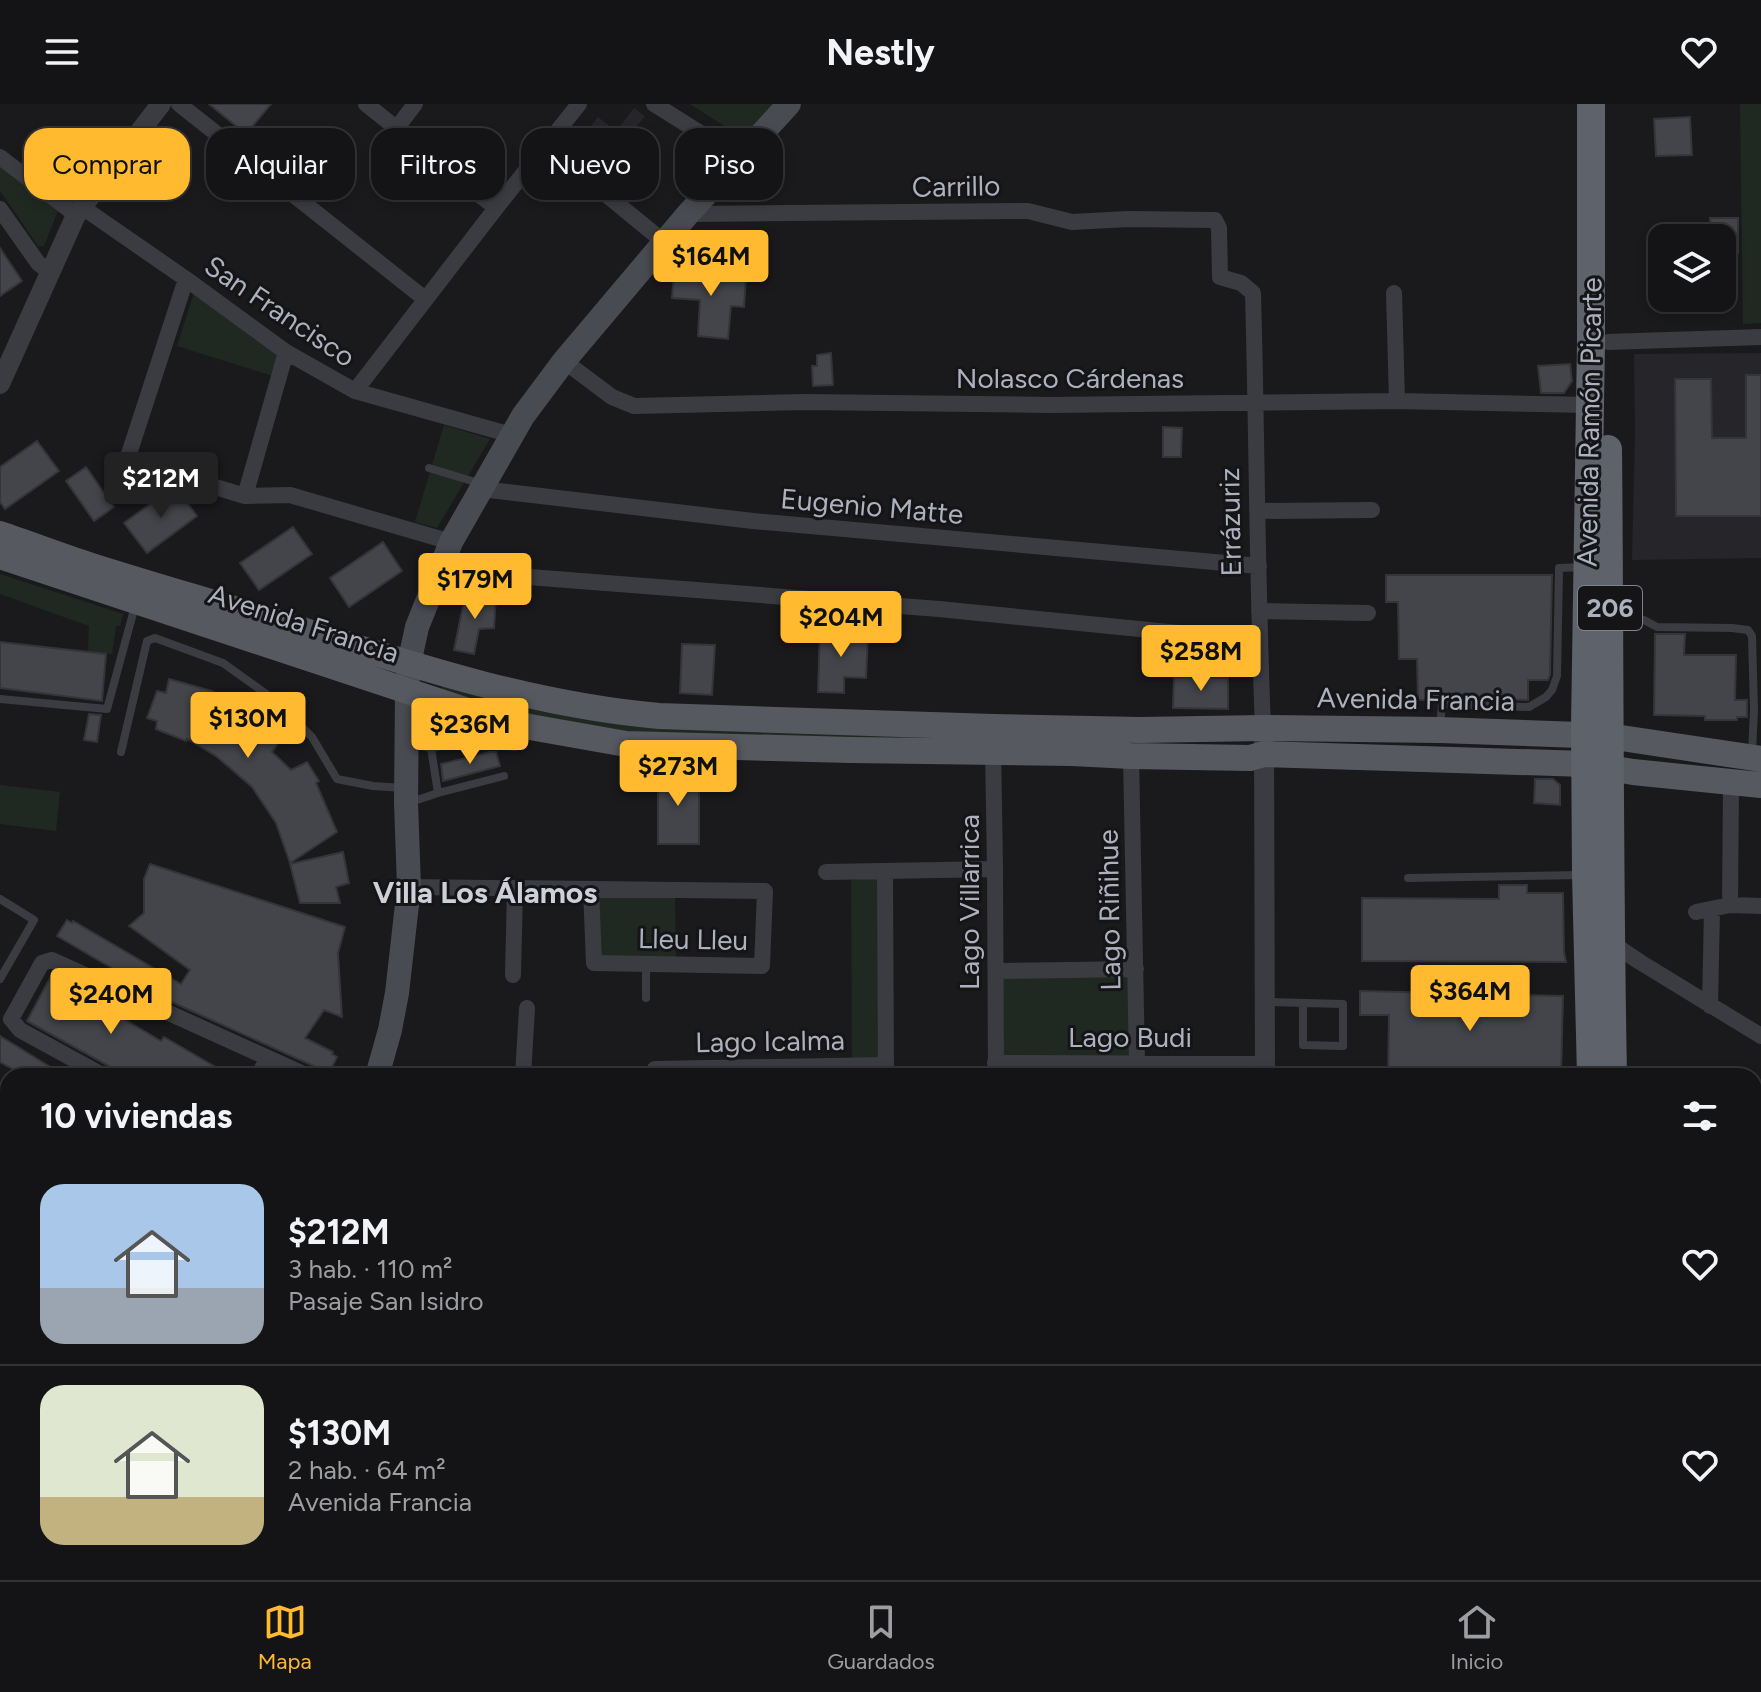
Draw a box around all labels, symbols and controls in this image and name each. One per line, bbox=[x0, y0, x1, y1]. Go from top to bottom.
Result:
icon: menu bbox=[40, 30, 84, 74]
icon: heart bbox=[1677, 30, 1721, 74]
text: Nestly bbox=[826, 31, 935, 74]
chip: Comprar bbox=[24, 128, 190, 200]
chip: Alquilar bbox=[206, 128, 355, 200]
chip: Filtros bbox=[371, 128, 505, 200]
chip: Nuevo bbox=[521, 128, 659, 200]
chip: Piso bbox=[675, 128, 783, 200]
street label: Carrillo bbox=[911, 168, 1001, 204]
map controls bbox=[1648, 224, 1736, 312]
button: layers bbox=[1648, 224, 1736, 312]
pin: $164M bbox=[655, 230, 767, 298]
text: $164M bbox=[671, 240, 751, 272]
street label: San Francisco bbox=[198, 248, 362, 374]
street label: Avenida Ramón Picarte bbox=[1569, 277, 1609, 567]
street label: Nolasco Cárdenas bbox=[956, 361, 1184, 395]
pin: $212M bbox=[105, 452, 217, 520]
text: $212M bbox=[122, 462, 200, 494]
street label: Errázuriz bbox=[1212, 467, 1248, 577]
street label: Eugenio Matte bbox=[779, 481, 965, 531]
pin: $179M bbox=[419, 553, 531, 621]
text: $179M bbox=[436, 563, 514, 595]
street label: Avenida Francia bbox=[205, 576, 403, 670]
road number: 206 bbox=[1578, 586, 1642, 630]
pin: $204M bbox=[785, 591, 897, 659]
text: $204M bbox=[798, 601, 884, 633]
pin: $258M bbox=[1145, 625, 1257, 693]
text: $258M bbox=[1160, 635, 1242, 667]
street label: Avenida Francia bbox=[1317, 680, 1515, 718]
pin: $130M bbox=[192, 692, 304, 760]
pin: $236M bbox=[414, 698, 526, 766]
text: $130M bbox=[209, 702, 287, 734]
text: $236M bbox=[429, 708, 511, 740]
pin: $273M bbox=[622, 740, 734, 808]
text: $273M bbox=[638, 750, 718, 782]
street label: Lago Villarrica bbox=[952, 814, 986, 990]
street label: Lago Riñihue bbox=[1091, 829, 1127, 991]
district label: Villa Los Álamos bbox=[373, 874, 597, 911]
street label: Lleu Lleu bbox=[638, 921, 748, 957]
pin: $364M bbox=[1414, 965, 1526, 1033]
pin: $240M bbox=[55, 968, 167, 1036]
text: $364M bbox=[1429, 975, 1511, 1007]
text: $240M bbox=[68, 978, 154, 1010]
street label: Lago Budi bbox=[1068, 1020, 1192, 1054]
street label: Lago Icalma bbox=[695, 1023, 845, 1059]
icon: filters bbox=[1678, 1094, 1722, 1138]
text: 10 viviendas bbox=[40, 1096, 232, 1137]
text: $212M bbox=[288, 1212, 390, 1253]
icon: home bbox=[104, 1216, 200, 1312]
icon: heart bbox=[1678, 1242, 1722, 1286]
text: 3 hab. · 110 m² bbox=[288, 1253, 453, 1285]
text: Pasaje San Isidro bbox=[288, 1285, 484, 1317]
text: $130M bbox=[288, 1413, 391, 1454]
icon: home bbox=[104, 1417, 200, 1513]
icon: heart bbox=[1678, 1443, 1722, 1487]
text: 2 hab. · 64 m² bbox=[288, 1454, 446, 1486]
text: Avenida Francia bbox=[288, 1486, 472, 1518]
tab: Mapa bbox=[258, 1600, 312, 1675]
tab: Guardados bbox=[827, 1600, 935, 1675]
tab: Inicio bbox=[1450, 1600, 1503, 1675]

